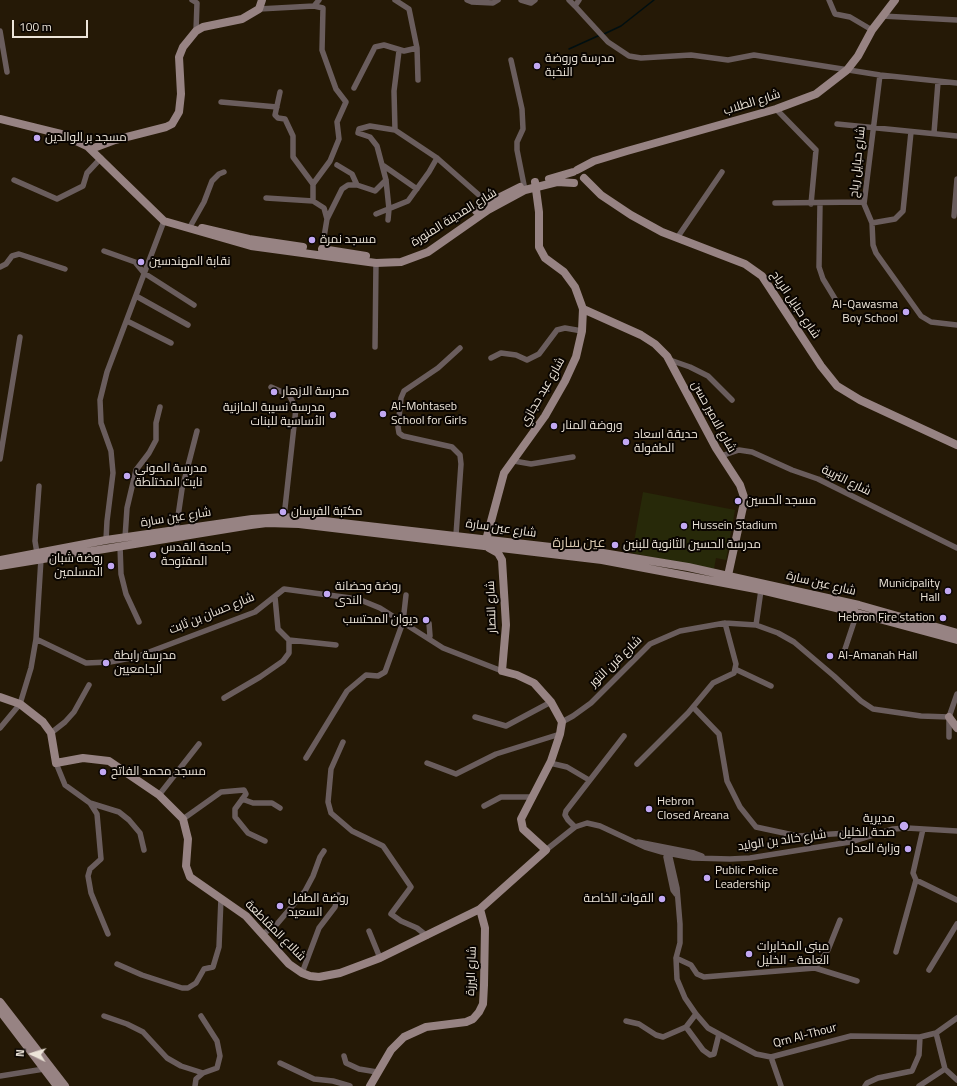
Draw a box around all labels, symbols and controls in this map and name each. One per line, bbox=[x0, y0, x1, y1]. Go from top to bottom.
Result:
scale bar bbox=[14, 12, 90, 38]
text: 100 m bbox=[19, 17, 52, 36]
place label: مدرسة وروضة النخبة bbox=[545, 52, 615, 80]
marker: مدرسة وروضة النخبة bbox=[532, 61, 542, 71]
street label: شارع الطلاب bbox=[722, 87, 782, 119]
street label: شارع حبايل رياح bbox=[847, 126, 869, 198]
place label: مسجد بر الوالدين bbox=[45, 131, 127, 145]
marker: مسجد بر الوالدين bbox=[32, 133, 42, 143]
street label: شارع المدينة المنورة bbox=[408, 186, 500, 250]
place label: مسجد نمرة bbox=[320, 233, 376, 247]
marker: مسجد نمرة bbox=[307, 235, 317, 245]
place label: نقابة المهندسين bbox=[149, 255, 231, 269]
marker: نقابة المهندسين bbox=[136, 257, 146, 267]
street label: شارع حبايل الرياح bbox=[767, 268, 823, 342]
place label: Al-Qawasma Boy School bbox=[832, 298, 898, 326]
marker: Al-Qawasma Boy School bbox=[901, 307, 911, 317]
street label: شارع عبد حجازي bbox=[518, 355, 568, 429]
street label: شارع الامير حسن bbox=[687, 379, 739, 455]
place label: مدرسة الازهار bbox=[282, 385, 349, 399]
marker: مدرسة الازهار bbox=[269, 387, 279, 397]
place label: Al-Mohtaseb School for Girls bbox=[391, 400, 467, 428]
place label: مدرسة نسيبة المازنية الأساسية للبنات bbox=[223, 401, 325, 429]
marker: Al-Mohtaseb School for Girls bbox=[378, 409, 388, 419]
marker: مدرسة نسيبة المازنية الأساسية للبنات bbox=[328, 410, 338, 420]
place label: وروضة المنار bbox=[562, 419, 623, 433]
marker: وروضة المنار bbox=[549, 421, 559, 431]
place label: حديقة اسعاد الطفولة bbox=[634, 428, 698, 456]
marker: حديقة اسعاد الطفولة bbox=[621, 437, 631, 447]
place label: مدرسة الموني نايت المختلطة bbox=[135, 462, 207, 490]
street label: شارع التربية bbox=[819, 463, 873, 499]
marker: مدرسة الموني نايت المختلطة bbox=[122, 471, 132, 481]
place label: مسجد الحسين bbox=[746, 494, 816, 508]
marker: مسجد الحسين bbox=[733, 496, 743, 506]
street label: شارع عين سارة bbox=[140, 505, 212, 531]
place label: مكتبة الفرسان bbox=[291, 505, 362, 519]
marker: مكتبة الفرسان bbox=[278, 507, 288, 517]
street label: شارع عين سارة bbox=[465, 517, 537, 541]
place label: Hussein Stadium bbox=[692, 519, 777, 533]
marker: Hussein Stadium bbox=[679, 521, 689, 531]
district label: عين سارة bbox=[553, 536, 605, 552]
place label: مدرسة الحسين الثانوية للبنين bbox=[623, 538, 761, 552]
marker: مدرسة الحسين الثانوية للبنين bbox=[610, 540, 620, 550]
place label: جامعة القدس المفتوحة bbox=[161, 541, 231, 569]
marker: جامعة القدس المفتوحة bbox=[148, 550, 158, 560]
place label: روضة شبان المسلمين bbox=[49, 552, 103, 580]
marker: روضة شبان المسلمين bbox=[106, 561, 116, 571]
street label: شارع عين سارة bbox=[785, 569, 857, 599]
place label: Municipality Hall bbox=[879, 577, 940, 605]
place label: روضة وحضانة الندى bbox=[335, 580, 401, 608]
street label: شارع النصار bbox=[484, 580, 500, 634]
marker: Municipality Hall bbox=[943, 586, 953, 596]
marker: روضة وحضانة الندى bbox=[322, 589, 332, 599]
street label: شارع حسان بن ثابت bbox=[167, 590, 257, 638]
place label: Hebron Fire station bbox=[838, 611, 935, 625]
place label: ديوان المحتسب bbox=[343, 613, 418, 627]
marker: Hebron Fire station bbox=[938, 613, 948, 623]
marker: ديوان المحتسب bbox=[421, 615, 431, 625]
street label: شارع قرن الثور bbox=[587, 633, 645, 691]
place label: مدرسة رابطة الجامعيين bbox=[114, 649, 176, 677]
place label: Al-Amanah Hall bbox=[838, 649, 917, 663]
marker: Al-Amanah Hall bbox=[825, 651, 835, 661]
marker: مدرسة رابطة الجامعيين bbox=[101, 658, 111, 668]
place label: مسجد محمد الفاتح bbox=[111, 765, 206, 779]
marker: مسجد محمد الفاتح bbox=[98, 767, 108, 777]
place label: Hebron Closed Areana bbox=[657, 795, 729, 823]
marker: Hebron Closed Areana bbox=[644, 804, 654, 814]
place label: مديرية صحة الخليل bbox=[839, 812, 895, 840]
marker: مديرية صحة الخليل bbox=[898, 820, 910, 832]
street label: شارع خالد بن الوليد bbox=[737, 828, 827, 854]
place label: وزارة العدل bbox=[846, 842, 900, 856]
marker: وزارة العدل bbox=[903, 844, 913, 854]
place label: Public Police Leadership bbox=[715, 864, 778, 892]
marker: Public Police Leadership bbox=[702, 873, 712, 883]
place label: روضة الطفل السعيد bbox=[288, 892, 349, 920]
place label: القوات الخاصة bbox=[583, 892, 654, 906]
marker: القوات الخاصة bbox=[657, 894, 667, 904]
street label: شالاع المقاطعة bbox=[242, 898, 308, 964]
marker: روضة الطفل السعيد bbox=[275, 901, 285, 911]
place label: مبنى المخابرات العامة - الخليل bbox=[757, 940, 829, 968]
street label: شارع اليرزة bbox=[464, 946, 480, 996]
marker: مبنى المخابرات العامة - الخليل bbox=[744, 949, 754, 959]
street label: Qrn Al-Thour bbox=[772, 1021, 838, 1051]
north arrow bbox=[12, 1034, 52, 1074]
text: N bbox=[12, 1049, 28, 1058]

